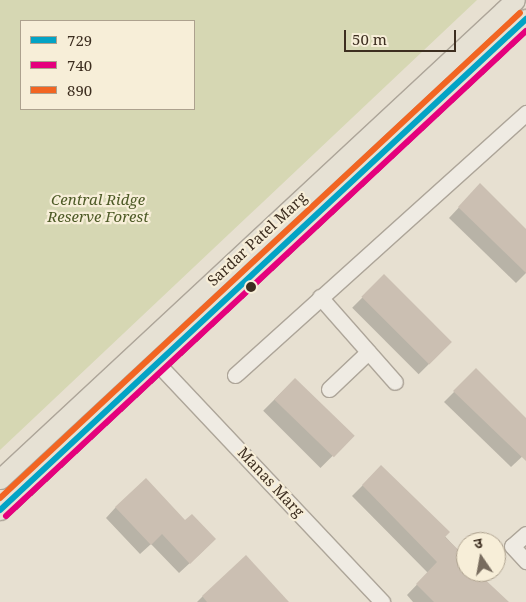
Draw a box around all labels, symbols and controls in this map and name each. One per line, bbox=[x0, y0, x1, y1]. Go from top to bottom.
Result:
legend bbox=[20, 20, 195, 110]
scale bar bbox=[346, 20, 458, 52]
text: 50 m bbox=[352, 29, 387, 49]
text: 729 bbox=[67, 30, 92, 50]
text: 740 bbox=[67, 55, 92, 75]
text: 890 bbox=[67, 80, 92, 100]
street label: Sardar Patel Marg bbox=[204, 188, 310, 290]
park label: Central Ridge Reserve Forest bbox=[47, 190, 149, 225]
unlabelled marker bbox=[246, 282, 256, 292]
street label: Manas Marg bbox=[234, 443, 308, 521]
north arrow bbox=[456, 532, 506, 582]
text: उ bbox=[472, 533, 484, 553]

